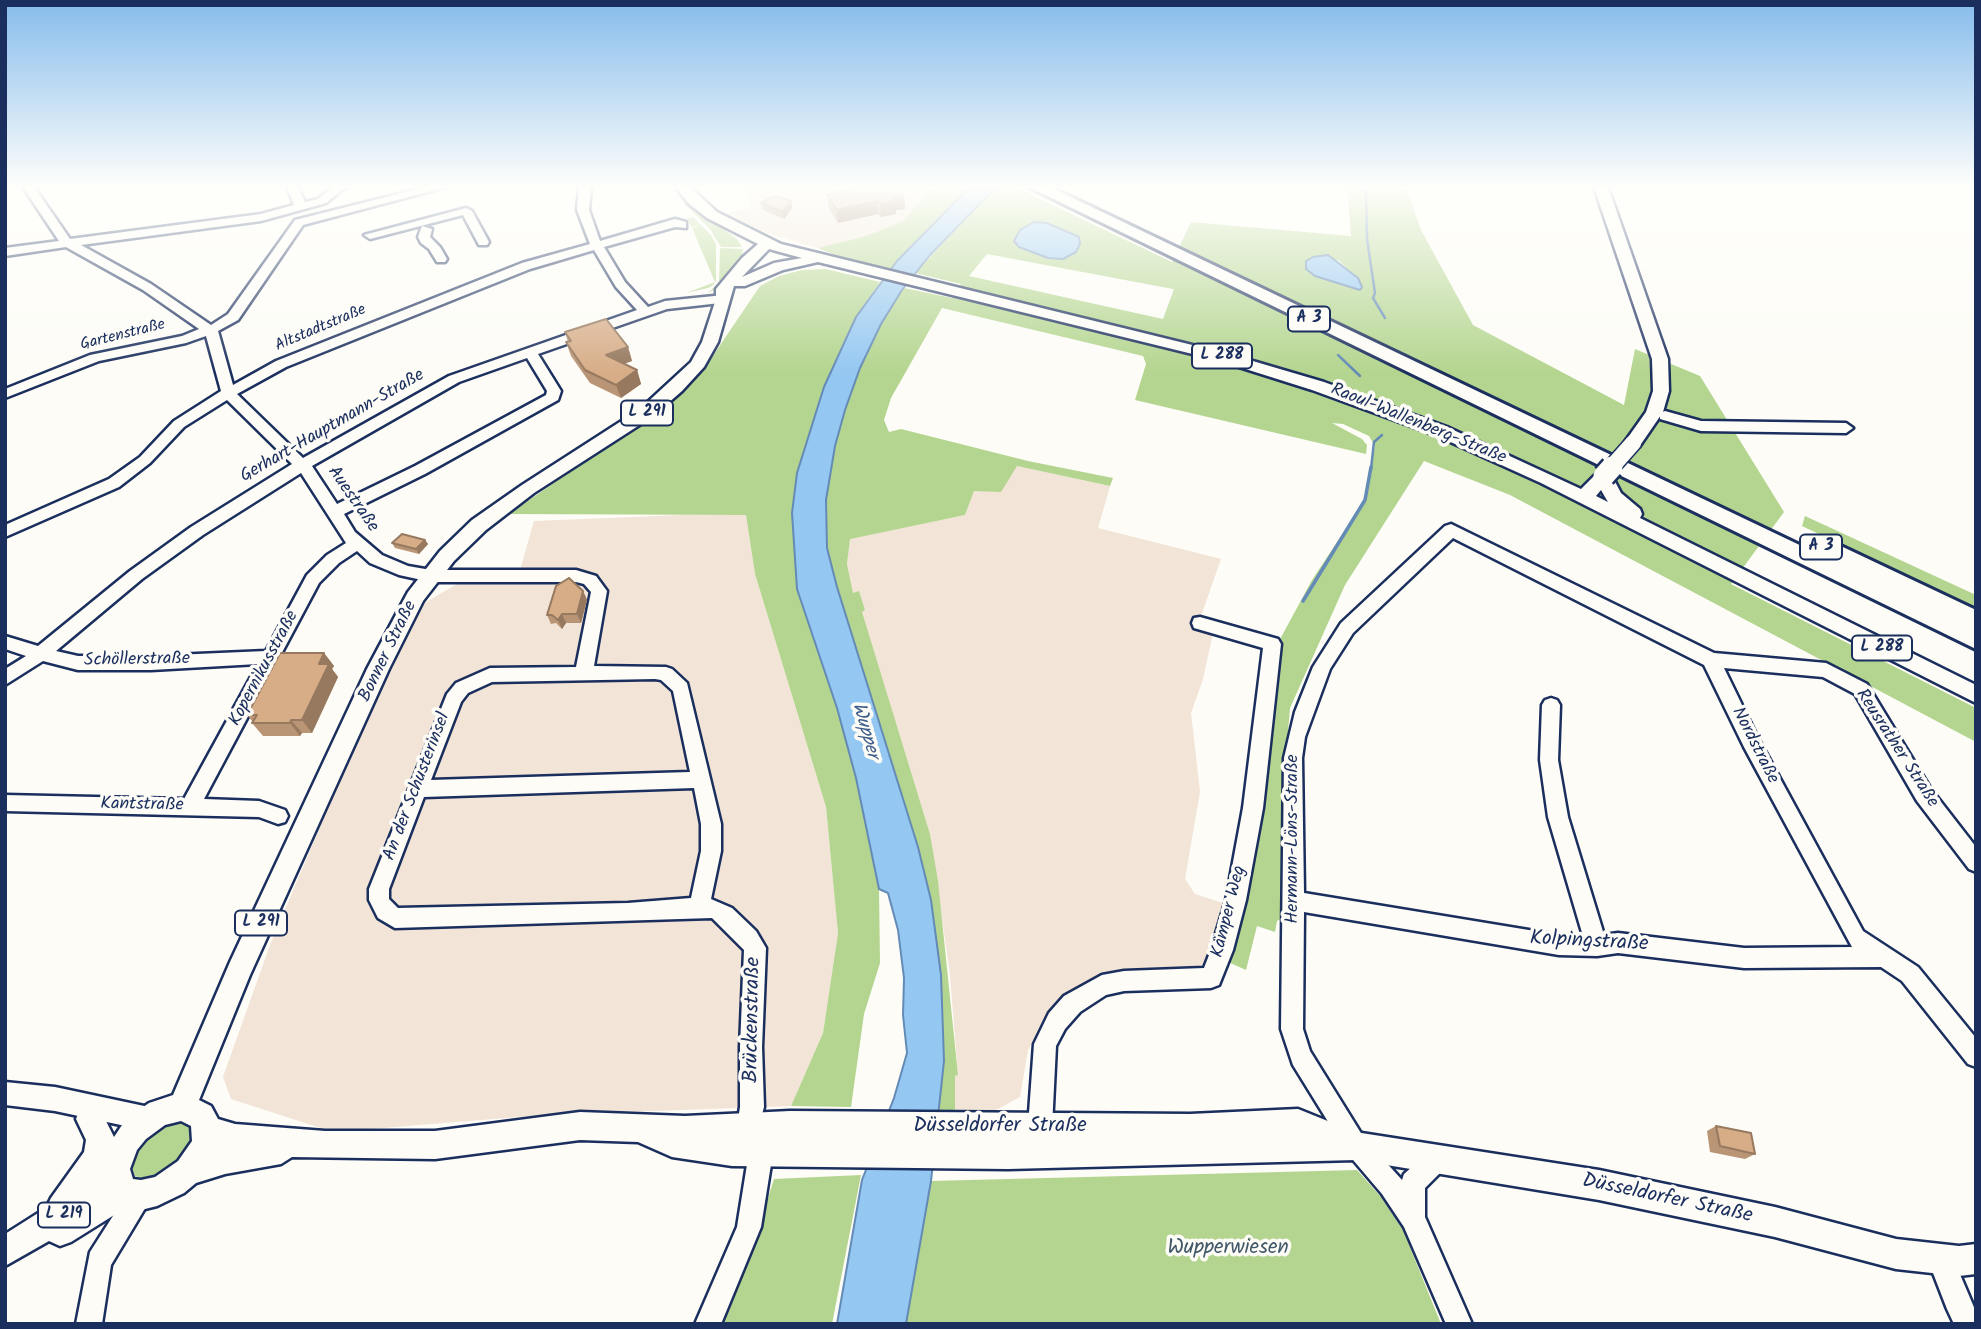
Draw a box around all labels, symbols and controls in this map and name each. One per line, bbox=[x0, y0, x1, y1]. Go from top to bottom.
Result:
street label: Altstadtstraße bbox=[273, 301, 369, 357]
road number: A 3 bbox=[1288, 306, 1330, 332]
street label: Gartenstraße bbox=[79, 316, 167, 356]
road number: L 288 bbox=[1192, 344, 1252, 368]
street label: Gerhart-Hauptmann-Straße bbox=[237, 365, 429, 489]
street label: Raoul-Wallenberg-Straße bbox=[1327, 380, 1509, 470]
road number: L 291 bbox=[621, 400, 673, 426]
street label: Auestraße bbox=[322, 463, 382, 537]
road number: A 3 bbox=[1800, 534, 1842, 560]
street label: Bonner Straße bbox=[355, 598, 423, 706]
street label: Kopernikusstraße bbox=[225, 608, 305, 730]
road number: L 288 bbox=[1852, 636, 1912, 660]
street label: Schöllerstraße bbox=[84, 649, 190, 673]
street label: Reusrather Straße bbox=[1850, 686, 1942, 812]
water label: Wupper bbox=[845, 700, 883, 762]
street label: Nordstraße bbox=[1726, 704, 1782, 788]
street label: An der Schusterinsel bbox=[380, 710, 456, 864]
street label: Hermann-Löns-Straße bbox=[1283, 754, 1305, 924]
street label: Kantstraße bbox=[100, 794, 184, 818]
street label: Kämper Weg bbox=[1208, 864, 1252, 960]
road number: L 291 bbox=[235, 911, 287, 936]
street label: Kolpingstraße bbox=[1529, 927, 1649, 959]
street label: Brückenstraße bbox=[740, 957, 768, 1083]
street label: Düsseldorfer Straße bbox=[913, 1114, 1087, 1140]
street label: Düsseldorfer Straße bbox=[1579, 1170, 1755, 1230]
road number: L 219 bbox=[38, 1203, 90, 1228]
park label: Wupperwiesen bbox=[1167, 1236, 1289, 1262]

